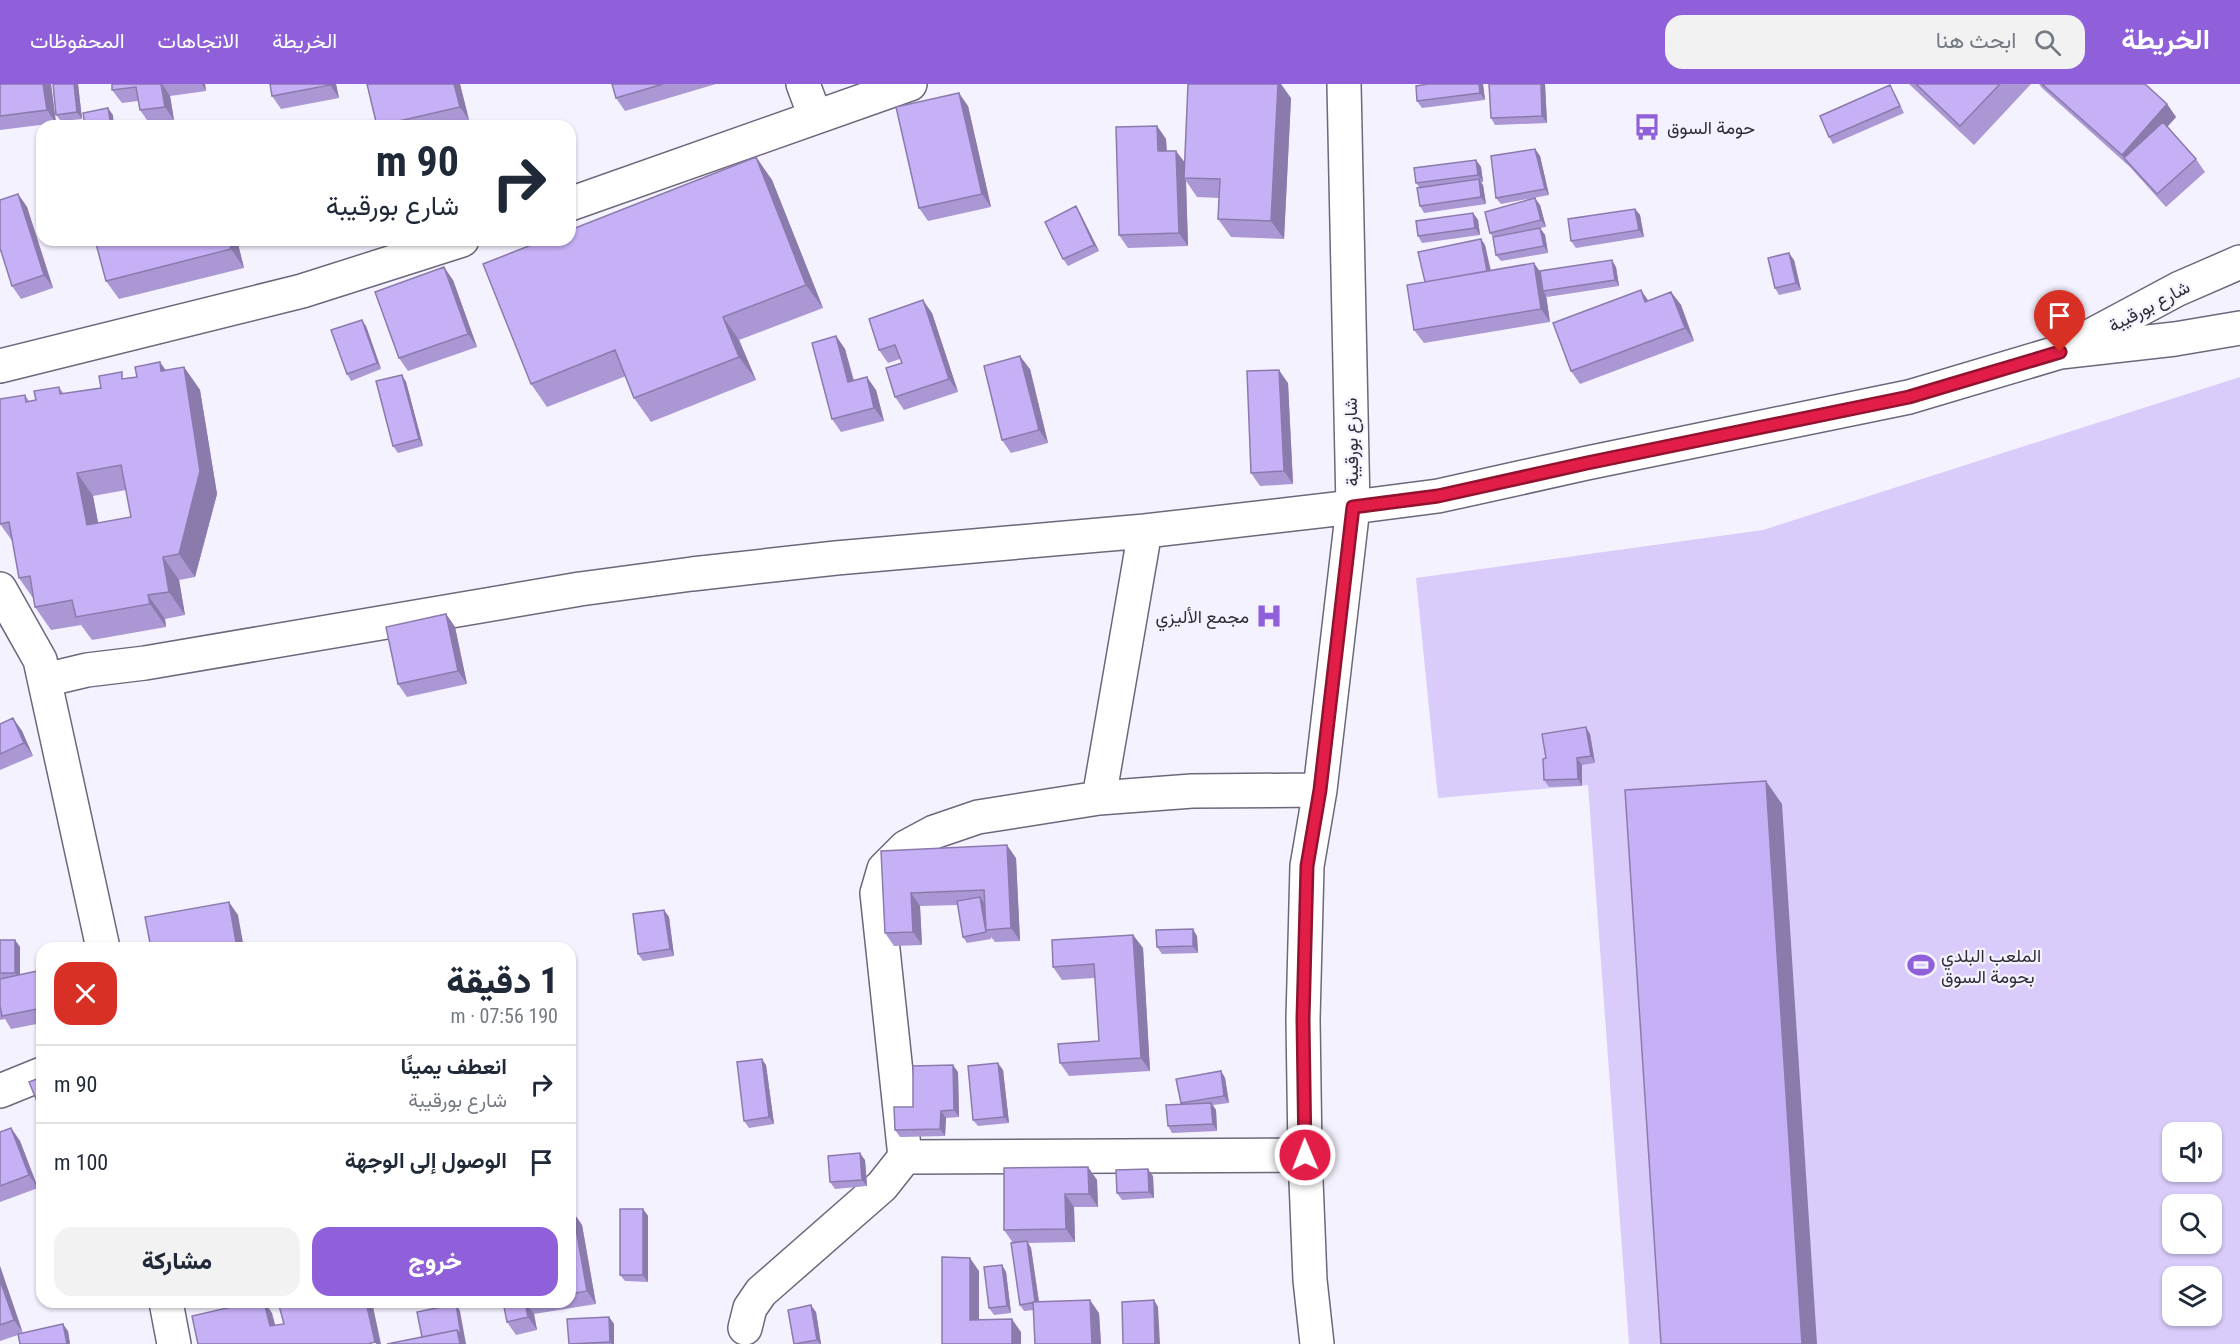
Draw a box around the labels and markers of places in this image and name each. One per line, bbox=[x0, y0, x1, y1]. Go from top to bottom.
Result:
bus stop icon: حومة السوق bbox=[1632, 112, 1662, 142]
place label: حومة السوق bbox=[1667, 117, 1755, 139]
pin bbox=[2034, 290, 2085, 352]
hospital icon: مجمع الأليزي bbox=[1254, 601, 1284, 631]
place label: مجمع الأليزي bbox=[1155, 606, 1249, 632]
place label: الملعب البلدي بحومة السوق bbox=[1941, 945, 2041, 988]
sports icon: الملعب البلدي بحومة السوق bbox=[1906, 950, 1936, 980]

